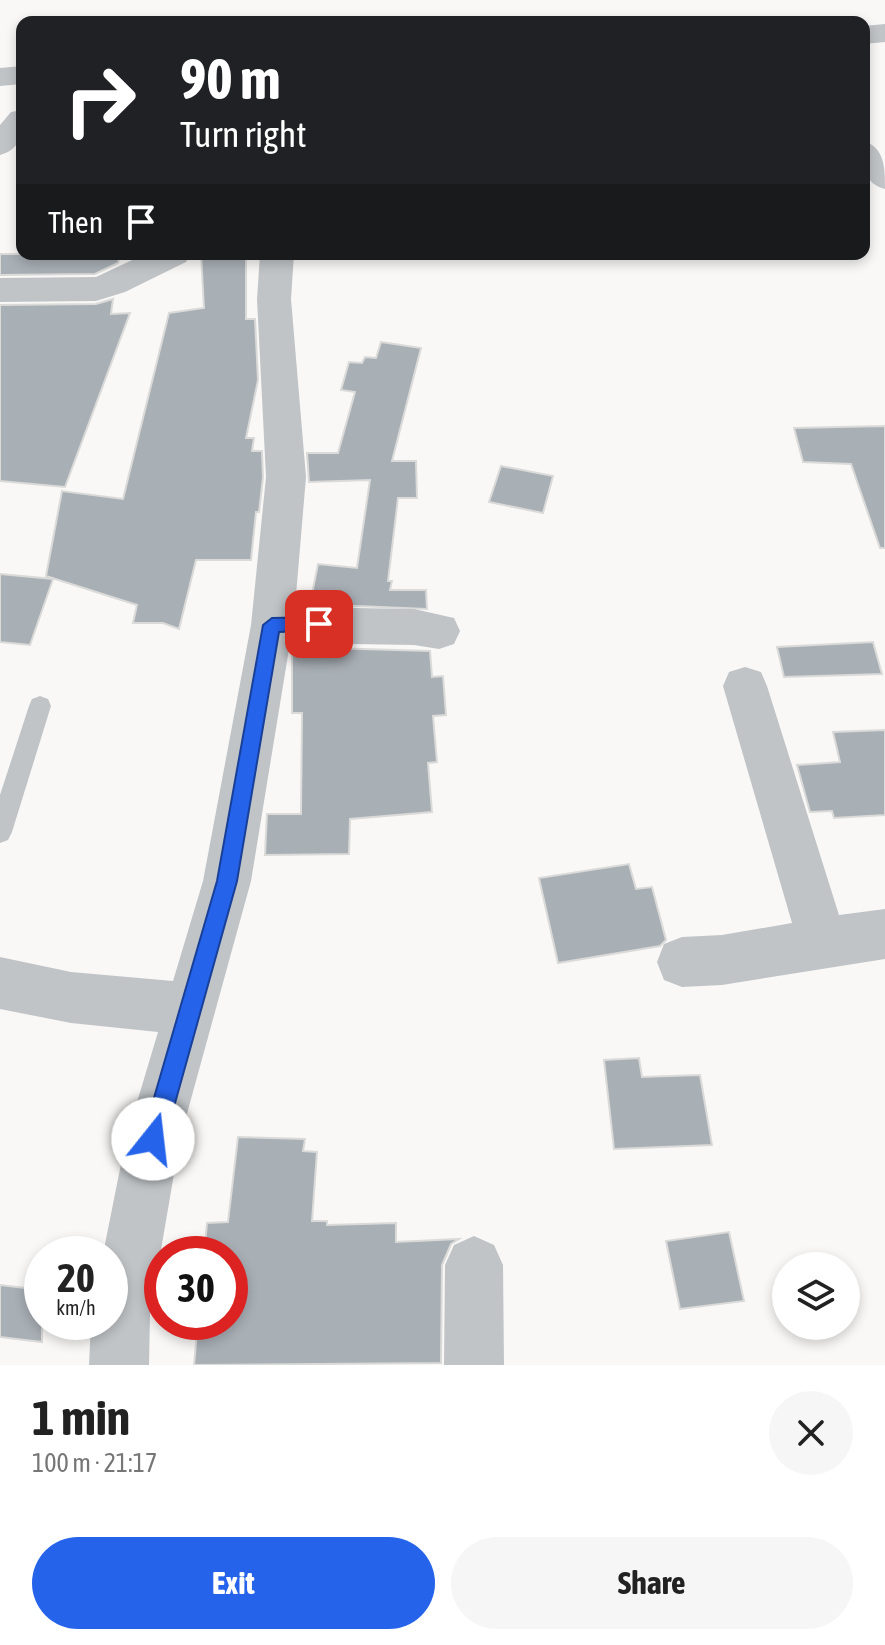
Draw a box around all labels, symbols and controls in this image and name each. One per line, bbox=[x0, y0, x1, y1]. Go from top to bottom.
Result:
text: 90 m bbox=[180, 47, 281, 111]
icon: right bbox=[48, 48, 152, 152]
text: Turn right bbox=[180, 113, 307, 155]
icon: arrive bbox=[119, 200, 163, 244]
text: Then bbox=[48, 205, 103, 239]
pin bbox=[285, 590, 353, 658]
icon: arrive bbox=[297, 602, 341, 646]
position arrow bbox=[111, 1097, 195, 1181]
speed limit sign: 30 bbox=[144, 1236, 248, 1340]
map controls bbox=[772, 1252, 860, 1340]
button: layers bbox=[772, 1252, 860, 1340]
text: 20 bbox=[57, 1255, 95, 1300]
text: km/h bbox=[56, 1296, 96, 1319]
text: 1 min bbox=[32, 1390, 130, 1445]
button: close bbox=[769, 1391, 853, 1475]
text: 100 m · 21:17 bbox=[32, 1448, 157, 1478]
button: Exit bbox=[32, 1537, 435, 1629]
button: Share bbox=[451, 1537, 853, 1629]

